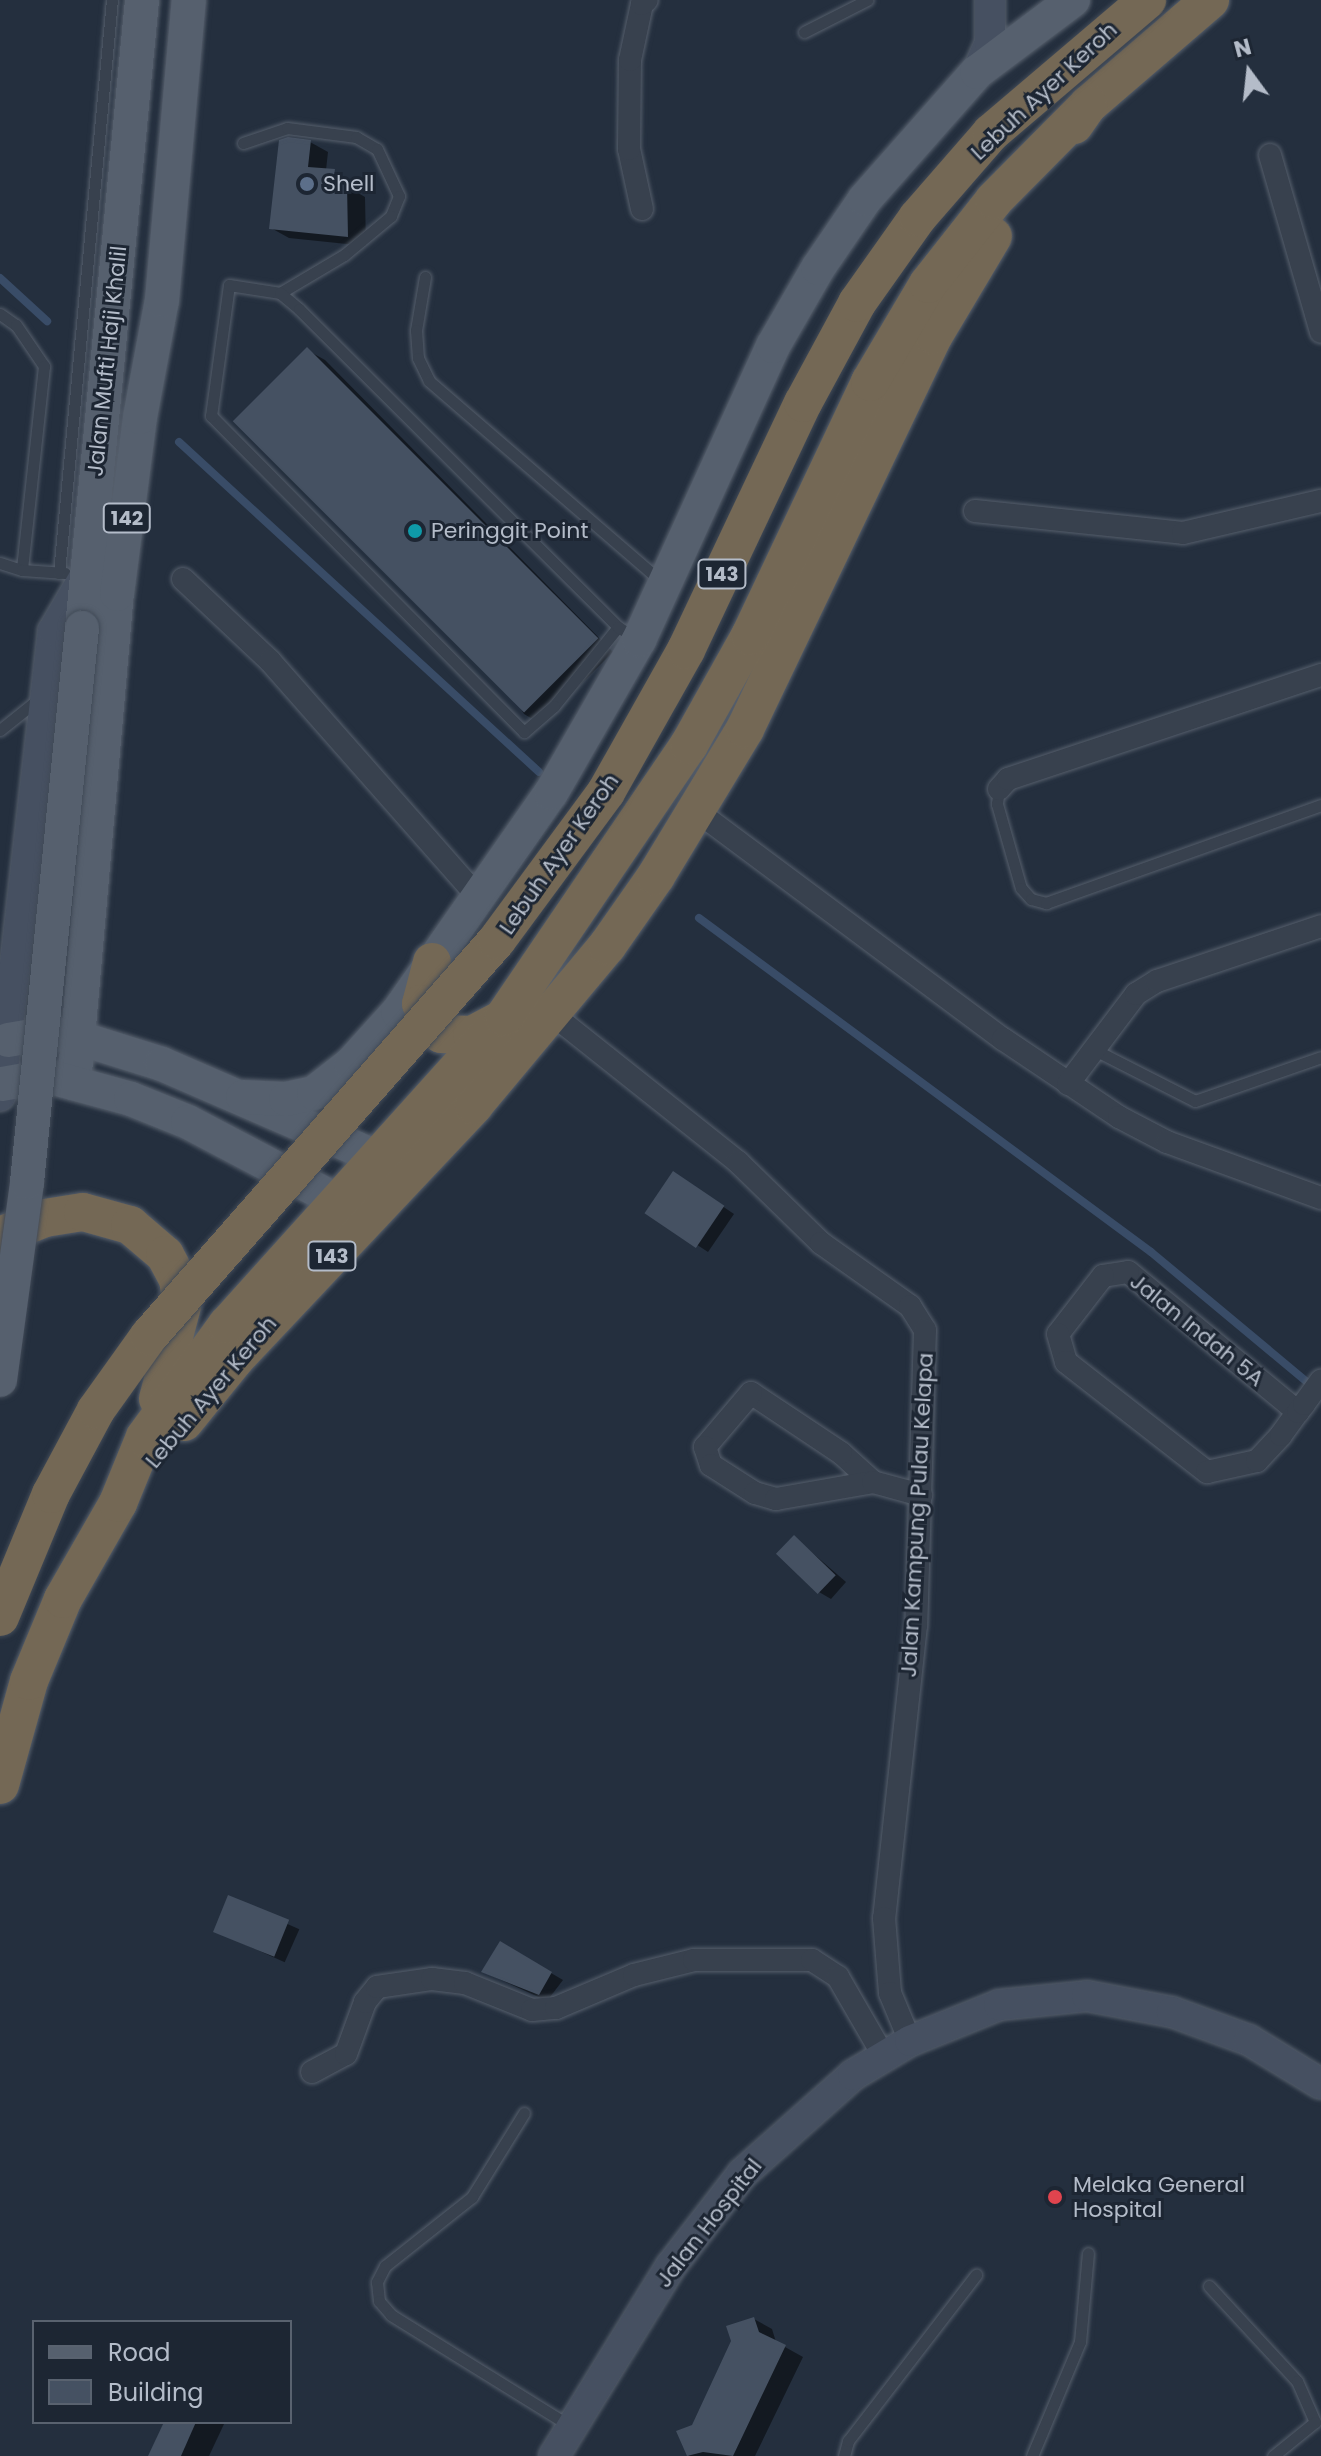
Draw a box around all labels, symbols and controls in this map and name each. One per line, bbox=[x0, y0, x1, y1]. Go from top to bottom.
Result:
street label: Lebuh Ayer Keroh bbox=[965, 16, 1123, 166]
text: N bbox=[1231, 31, 1255, 65]
north arrow bbox=[1209, 32, 1289, 112]
place label: Shell bbox=[323, 171, 374, 197]
marker: Shell bbox=[298, 175, 316, 193]
street label: Jalan Mufti Haji Khalil bbox=[82, 244, 132, 478]
road number: 142 bbox=[101, 502, 153, 534]
place label: Peringgit Point bbox=[431, 518, 588, 544]
marker: Peringgit Point bbox=[406, 522, 424, 540]
road number: 143 bbox=[696, 558, 748, 590]
street label: Lebuh Ayer Keroh bbox=[494, 769, 624, 939]
road number: 143 bbox=[306, 1240, 358, 1272]
street label: Jalan Indah 5A bbox=[1125, 1268, 1269, 1392]
street label: Lebuh Ayer Keroh bbox=[140, 1311, 282, 1473]
street label: Jalan Kampung Pulau Kelapa bbox=[895, 1352, 939, 1678]
street label: Jalan Hospital bbox=[651, 2153, 767, 2293]
place label: Melaka General Hospital bbox=[1073, 2171, 1245, 2222]
marker: Melaka General Hospital bbox=[1044, 2186, 1066, 2208]
legend bbox=[32, 2320, 292, 2424]
text: Road bbox=[108, 2336, 170, 2369]
text: Building bbox=[108, 2376, 204, 2409]

